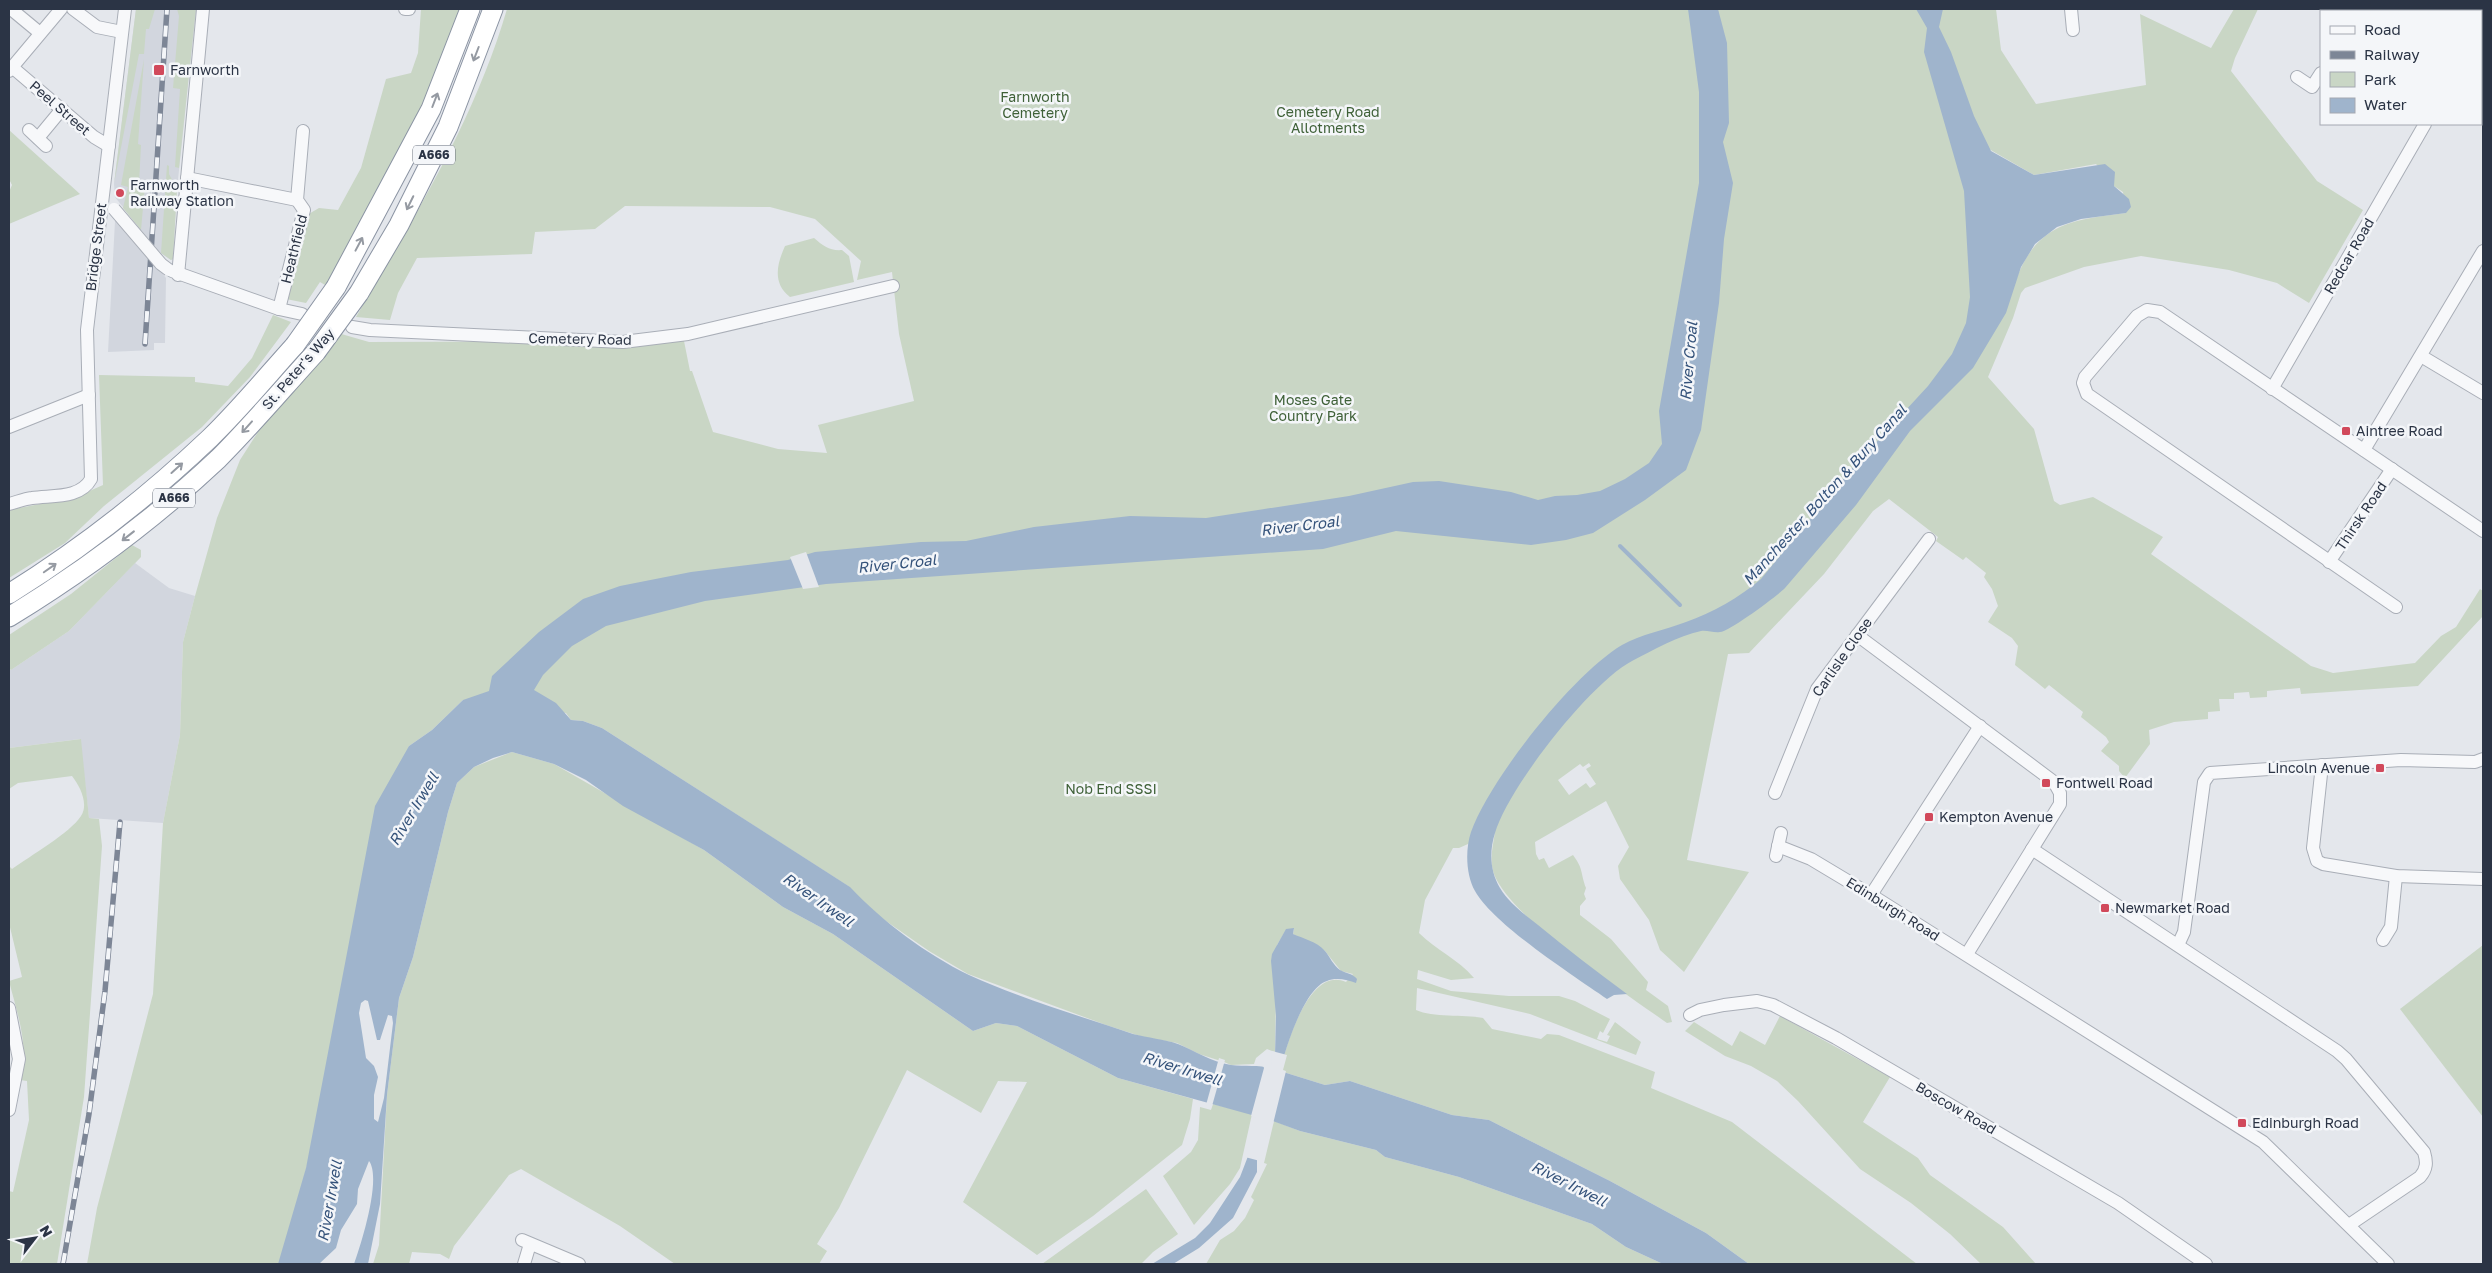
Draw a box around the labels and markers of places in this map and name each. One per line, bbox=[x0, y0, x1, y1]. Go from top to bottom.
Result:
place label: Farnworth bbox=[170, 61, 239, 78]
marker: Farnworth bbox=[152, 63, 166, 77]
place label: Farnworth Railway Station bbox=[130, 176, 234, 209]
marker: Farnworth Railway Station bbox=[114, 187, 126, 199]
place label: Aintree Road bbox=[2356, 422, 2443, 439]
marker: Aintree Road bbox=[2340, 425, 2352, 437]
place label: Lincoln Avenue bbox=[2268, 759, 2370, 776]
marker: Lincoln Avenue bbox=[2374, 762, 2386, 774]
place label: Fontwell Road bbox=[2056, 774, 2153, 791]
marker: Fontwell Road bbox=[2040, 777, 2052, 789]
place label: Kempton Avenue bbox=[1939, 808, 2053, 825]
marker: Kempton Avenue bbox=[1923, 811, 1935, 823]
place label: Newmarket Road bbox=[2115, 899, 2230, 916]
marker: Newmarket Road bbox=[2099, 902, 2111, 914]
place label: Edinburgh Road bbox=[2252, 1114, 2359, 1131]
marker: Edinburgh Road bbox=[2236, 1117, 2248, 1129]

